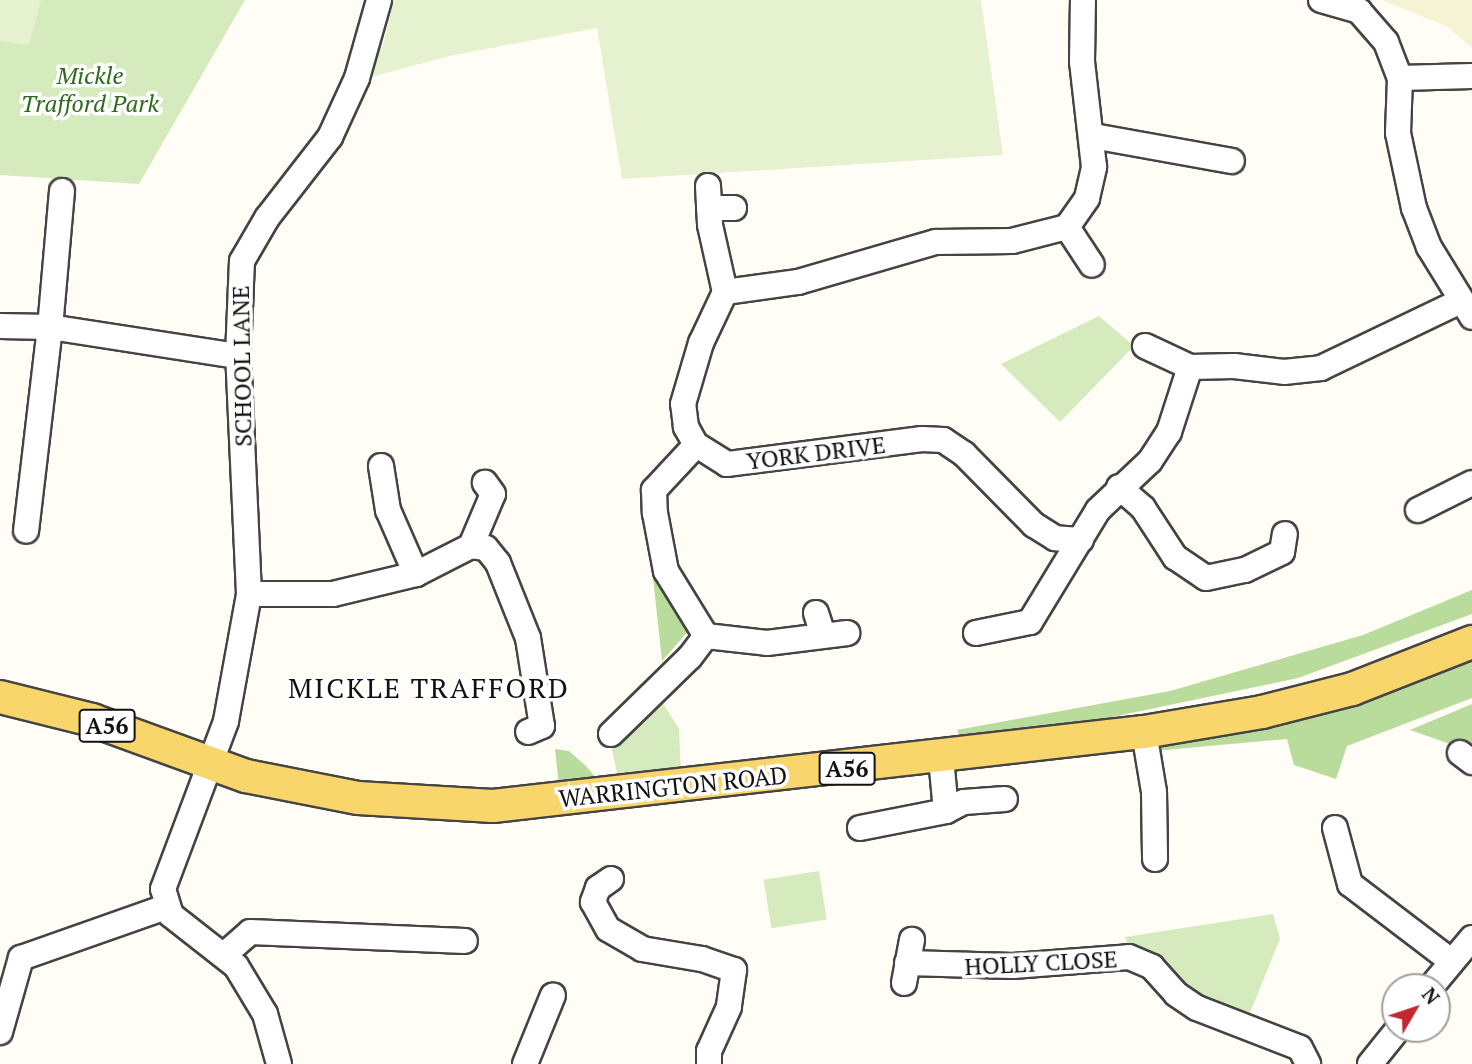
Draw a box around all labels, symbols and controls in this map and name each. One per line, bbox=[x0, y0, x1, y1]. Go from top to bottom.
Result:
park label: Mickle Trafford Park bbox=[21, 62, 159, 118]
street label: SCHOOL LANE bbox=[226, 285, 258, 447]
street label: YORK DRIVE bbox=[745, 430, 887, 476]
district label: MICKLE TRAFFORD bbox=[290, 671, 568, 705]
road number: A56 bbox=[77, 706, 137, 746]
road number: A56 bbox=[817, 750, 877, 789]
street label: WARRINGTON ROAD bbox=[557, 761, 789, 813]
street label: HOLLY CLOSE bbox=[964, 945, 1118, 981]
north arrow bbox=[1381, 973, 1451, 1043]
text: N bbox=[1417, 982, 1445, 1009]

